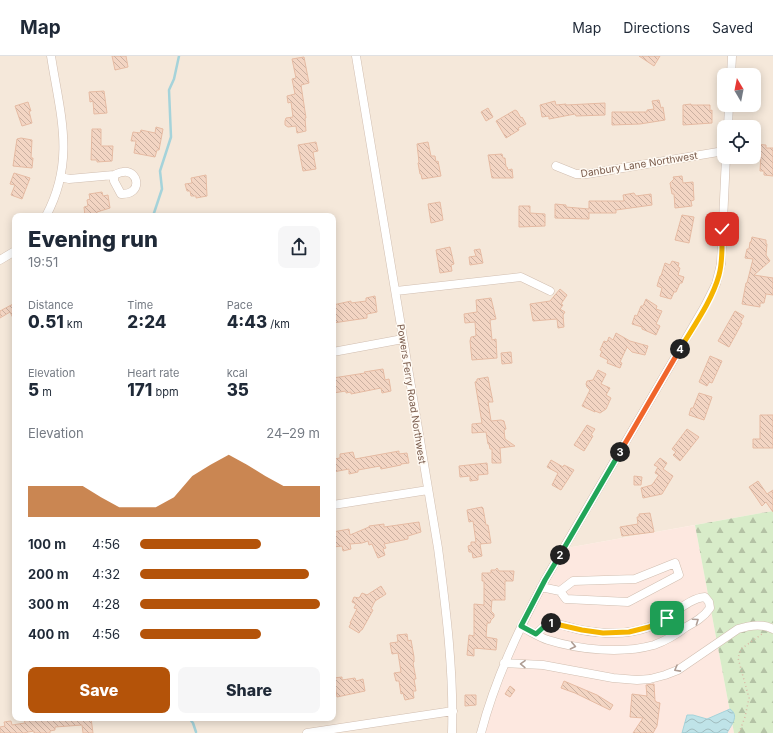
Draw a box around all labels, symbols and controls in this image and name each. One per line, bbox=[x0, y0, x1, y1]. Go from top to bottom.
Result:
text: Map bbox=[20, 16, 61, 39]
text: Map bbox=[572, 19, 601, 36]
text: Directions bbox=[623, 19, 690, 36]
text: Saved bbox=[712, 19, 753, 36]
north arrow bbox=[717, 68, 761, 112]
map controls bbox=[717, 68, 761, 164]
button: locate bbox=[717, 120, 761, 164]
street label: Danbury Lane Northwest bbox=[580, 149, 699, 179]
pin bbox=[705, 212, 739, 246]
icon: check bbox=[711, 218, 733, 240]
text: Evening run bbox=[28, 226, 158, 252]
button: share bbox=[278, 226, 320, 268]
text: 19:51 bbox=[28, 254, 58, 270]
text: Distance bbox=[28, 298, 73, 312]
text: Time bbox=[127, 298, 153, 312]
text: Pace bbox=[227, 298, 253, 312]
text: 0.51 bbox=[28, 312, 64, 332]
text: 2:24 bbox=[127, 312, 166, 332]
text: 4:43 bbox=[227, 312, 267, 332]
text: km bbox=[64, 317, 83, 331]
text: /km bbox=[267, 317, 290, 331]
street label: Powers Ferry Road Northwest bbox=[395, 323, 429, 465]
pin: 4 bbox=[670, 339, 690, 359]
text: 4 bbox=[676, 342, 684, 356]
text: Elevation bbox=[28, 366, 75, 380]
text: Heart rate bbox=[127, 366, 179, 380]
text: kcal bbox=[227, 366, 248, 380]
text: 5 bbox=[28, 380, 39, 400]
text: 171 bbox=[127, 380, 152, 400]
text: 35 bbox=[227, 380, 249, 400]
text: m bbox=[39, 385, 52, 399]
text: bpm bbox=[152, 385, 179, 399]
text: Elevation bbox=[28, 425, 84, 441]
text: 24–29 m bbox=[266, 425, 320, 441]
pin: 3 bbox=[610, 442, 630, 462]
text: 3 bbox=[616, 445, 624, 459]
text: 100 m bbox=[28, 536, 66, 552]
text: 4:56 bbox=[92, 536, 120, 552]
pin: 2 bbox=[550, 545, 570, 565]
text: 2 bbox=[557, 548, 563, 562]
text: 200 m bbox=[28, 566, 69, 582]
text: 4:32 bbox=[92, 566, 120, 582]
text: 300 m bbox=[28, 596, 69, 612]
text: 4:28 bbox=[92, 596, 120, 612]
pin bbox=[650, 601, 684, 635]
icon: arrive bbox=[656, 607, 678, 629]
pin: 1 bbox=[541, 613, 561, 633]
text: 1 bbox=[549, 616, 553, 630]
one-way arrow bbox=[691, 619, 698, 626]
text: 400 m bbox=[28, 626, 69, 642]
text: 4:56 bbox=[92, 626, 120, 642]
one-way arrow bbox=[570, 641, 576, 649]
one-way arrow bbox=[520, 659, 526, 668]
one-way arrow bbox=[674, 665, 682, 672]
button: Save bbox=[28, 667, 170, 713]
button: Share bbox=[178, 667, 320, 713]

